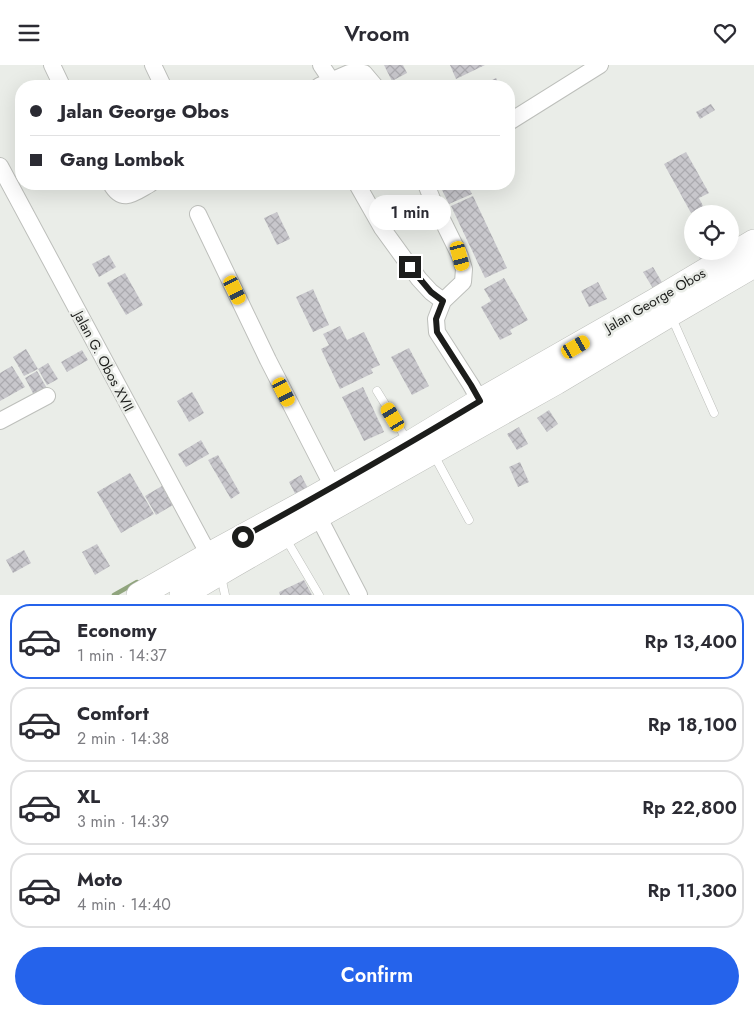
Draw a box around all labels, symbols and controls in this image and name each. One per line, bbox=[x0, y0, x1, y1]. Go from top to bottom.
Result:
text: Vroom bbox=[344, 17, 410, 49]
icon: menu bbox=[15, 19, 43, 47]
icon: heart bbox=[711, 19, 739, 47]
text: Jalan George Obos bbox=[60, 98, 229, 125]
text: Gang Lombok bbox=[60, 146, 185, 173]
callout: 1 min bbox=[369, 195, 451, 229]
text: 1 min bbox=[391, 201, 429, 224]
map controls bbox=[684, 205, 739, 260]
button: locate bbox=[684, 205, 739, 260]
car bbox=[448, 240, 471, 272]
route end bbox=[399, 256, 421, 278]
street label: Jalan George Obos bbox=[599, 263, 709, 338]
car bbox=[221, 273, 248, 307]
street label: Jalan G. Obos XVII bbox=[68, 305, 139, 415]
car bbox=[559, 333, 592, 361]
car bbox=[270, 375, 297, 409]
car bbox=[378, 400, 407, 434]
route start bbox=[232, 526, 254, 548]
text: Economy bbox=[77, 617, 157, 644]
icon: car bbox=[17, 619, 62, 664]
text: Rp 13,400 bbox=[645, 628, 737, 655]
text: 1 min · 14:37 bbox=[77, 644, 167, 667]
text: Comfort bbox=[77, 700, 149, 727]
icon: car bbox=[17, 702, 62, 747]
text: Rp 18,100 bbox=[648, 711, 737, 738]
text: 2 min · 14:38 bbox=[77, 727, 169, 750]
text: XL bbox=[77, 783, 100, 810]
icon: car bbox=[17, 785, 62, 830]
text: Rp 22,800 bbox=[642, 794, 737, 821]
text: 3 min · 14:39 bbox=[77, 810, 169, 833]
text: Moto bbox=[77, 866, 122, 893]
icon: car bbox=[17, 868, 62, 913]
text: Rp 11,300 bbox=[648, 877, 737, 904]
text: 4 min · 14:40 bbox=[77, 893, 171, 916]
button: Confirm bbox=[15, 947, 739, 1005]

